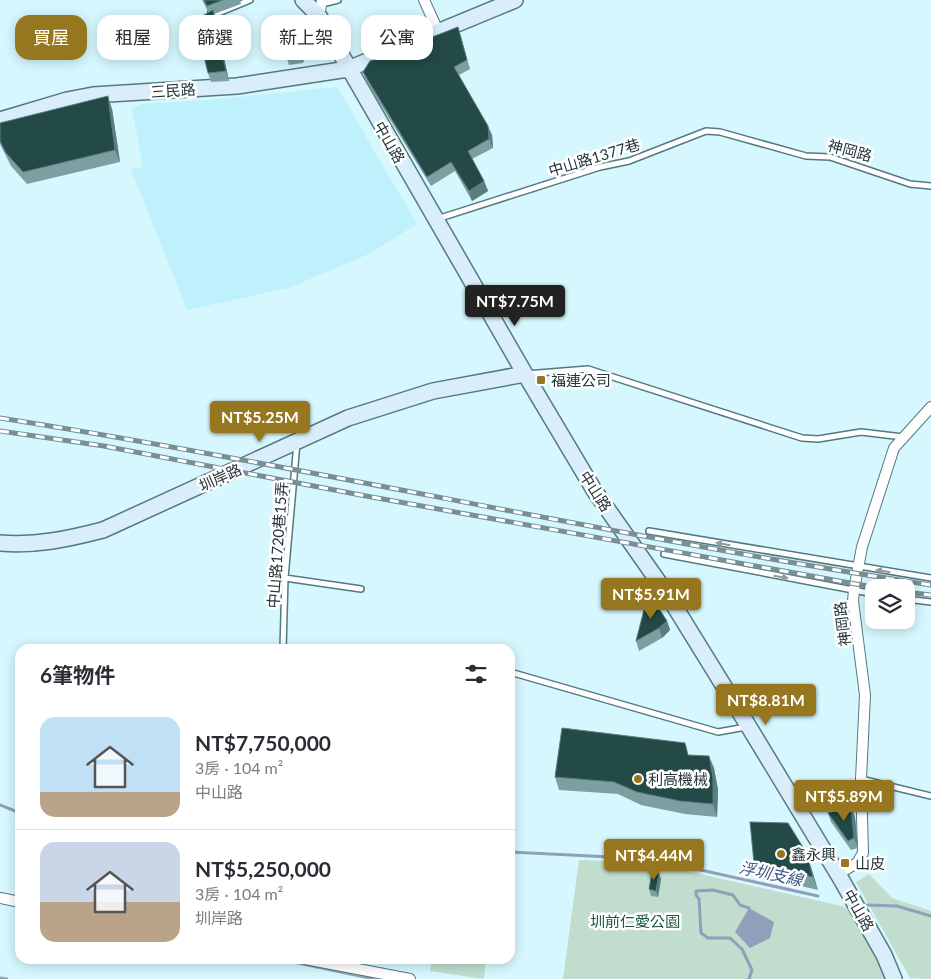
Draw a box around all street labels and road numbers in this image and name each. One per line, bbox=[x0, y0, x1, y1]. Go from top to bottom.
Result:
street label: 三民路 bbox=[150, 79, 196, 101]
street label: 中山路 bbox=[371, 118, 409, 166]
street label: 中山路1377巷 bbox=[546, 135, 642, 179]
street label: 神岡路 bbox=[826, 135, 874, 165]
street label: 圳岸路 bbox=[196, 460, 244, 494]
street label: 中山路 bbox=[576, 467, 616, 515]
street label: 中山路1720巷15弄 bbox=[264, 481, 290, 609]
street label: 神岡路 bbox=[830, 601, 854, 647]
street label: 中山路 bbox=[840, 886, 878, 934]

